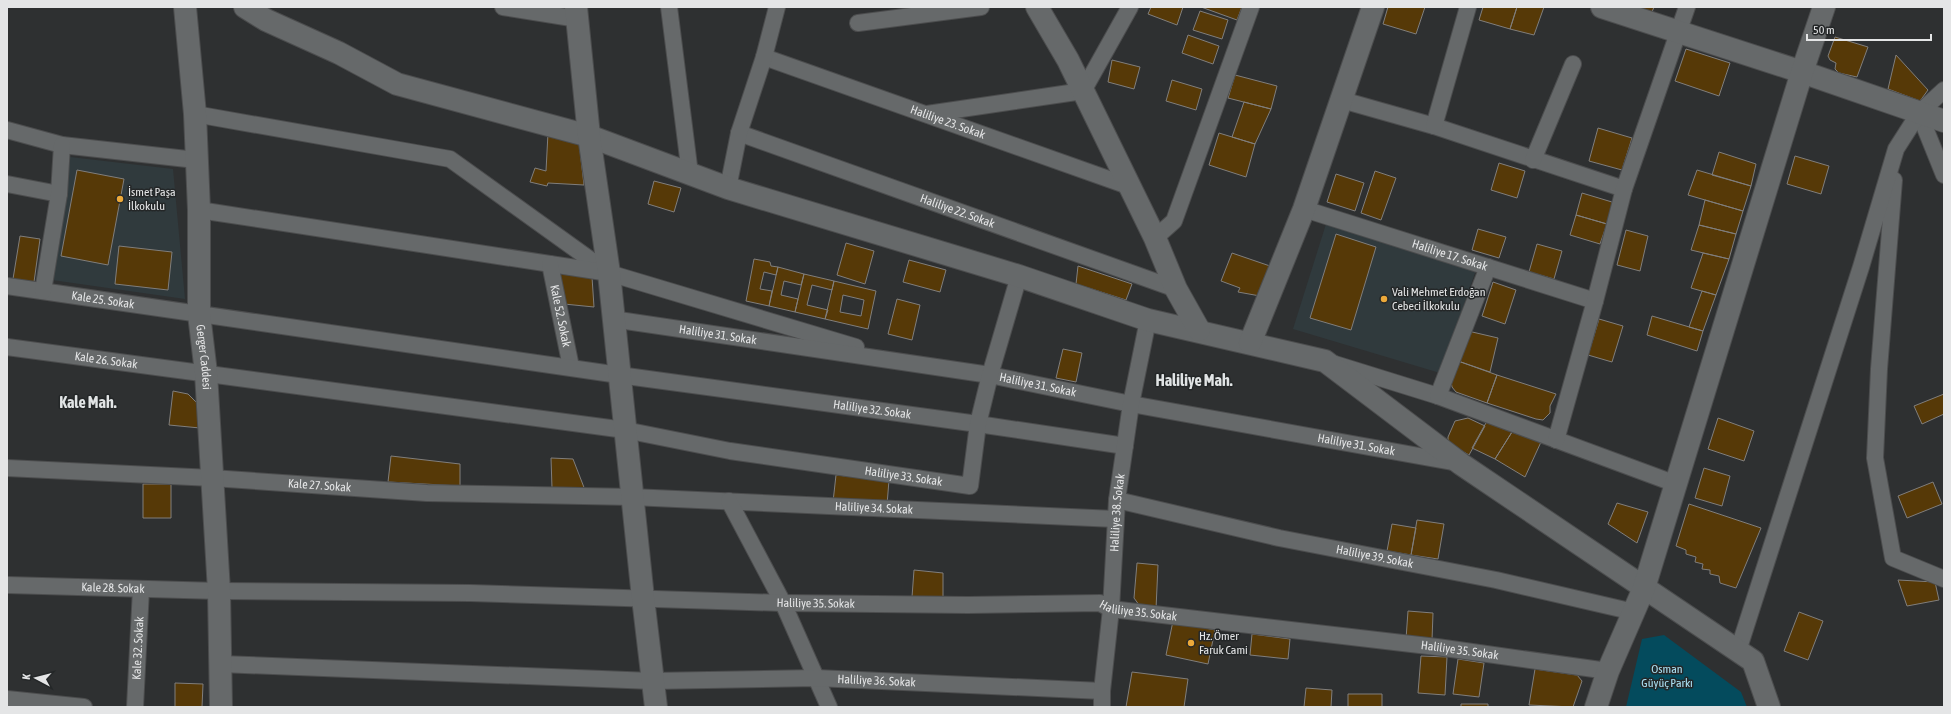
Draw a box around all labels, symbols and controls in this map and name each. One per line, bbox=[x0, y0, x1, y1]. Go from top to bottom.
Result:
scale bar bbox=[1807, 16, 1931, 42]
text: 50 m bbox=[1813, 23, 1835, 37]
street label: Haliliye 23. Sokak bbox=[909, 102, 988, 142]
place label: İsmet Paşa İlkokulu bbox=[128, 185, 176, 213]
street label: Haliliye 22. Sokak bbox=[918, 191, 997, 231]
marker: İsmet Paşa İlkokulu bbox=[115, 194, 125, 204]
street label: Haliliye 17. Sokak bbox=[1410, 237, 1490, 274]
street label: Kale 52. Sokak bbox=[547, 284, 574, 349]
place label: Vali Mehmet Erdoğan Cebeci İlkokulu bbox=[1392, 285, 1485, 313]
street label: Kale 25. Sokak bbox=[71, 288, 136, 312]
marker: Vali Mehmet Erdoğan Cebeci İlkokulu bbox=[1379, 294, 1389, 304]
street label: Haliliye 31. Sokak bbox=[678, 322, 758, 347]
street label: Gerger Caddesi bbox=[193, 324, 214, 390]
street label: Kale 26. Sokak bbox=[74, 349, 139, 372]
street label: Haliliye 31. Sokak bbox=[998, 370, 1078, 400]
district label: Haliliye Mah. bbox=[1155, 371, 1233, 389]
district label: Kale Mah. bbox=[59, 393, 117, 411]
street label: Haliliye 32. Sokak bbox=[832, 397, 913, 422]
street label: Haliliye 31. Sokak bbox=[1316, 431, 1397, 459]
street label: Haliliye 33. Sokak bbox=[864, 464, 944, 489]
street label: Haliliye 38. Sokak bbox=[1107, 472, 1128, 552]
street label: Kale 27. Sokak bbox=[287, 476, 352, 495]
street label: Haliliye 34. Sokak bbox=[834, 499, 914, 517]
street label: Haliliye 39. Sokak bbox=[1335, 542, 1415, 571]
street label: Kale 28. Sokak bbox=[81, 580, 146, 596]
street label: Haliliye 35. Sokak bbox=[776, 596, 856, 611]
street label: Haliliye 35. Sokak bbox=[1097, 597, 1178, 624]
street label: Kale 32. Sokak bbox=[129, 615, 147, 680]
place label: Hz. Ömer Faruk Cami bbox=[1199, 629, 1248, 657]
marker: Hz. Ömer Faruk Cami bbox=[1186, 638, 1196, 648]
street label: Haliliye 35. Sokak bbox=[1420, 638, 1500, 663]
north arrow bbox=[16, 658, 56, 698]
park label: Osman Güyüç Parkı bbox=[1641, 662, 1693, 690]
street label: Haliliye 36. Sokak bbox=[837, 672, 917, 690]
text: K bbox=[20, 673, 32, 680]

